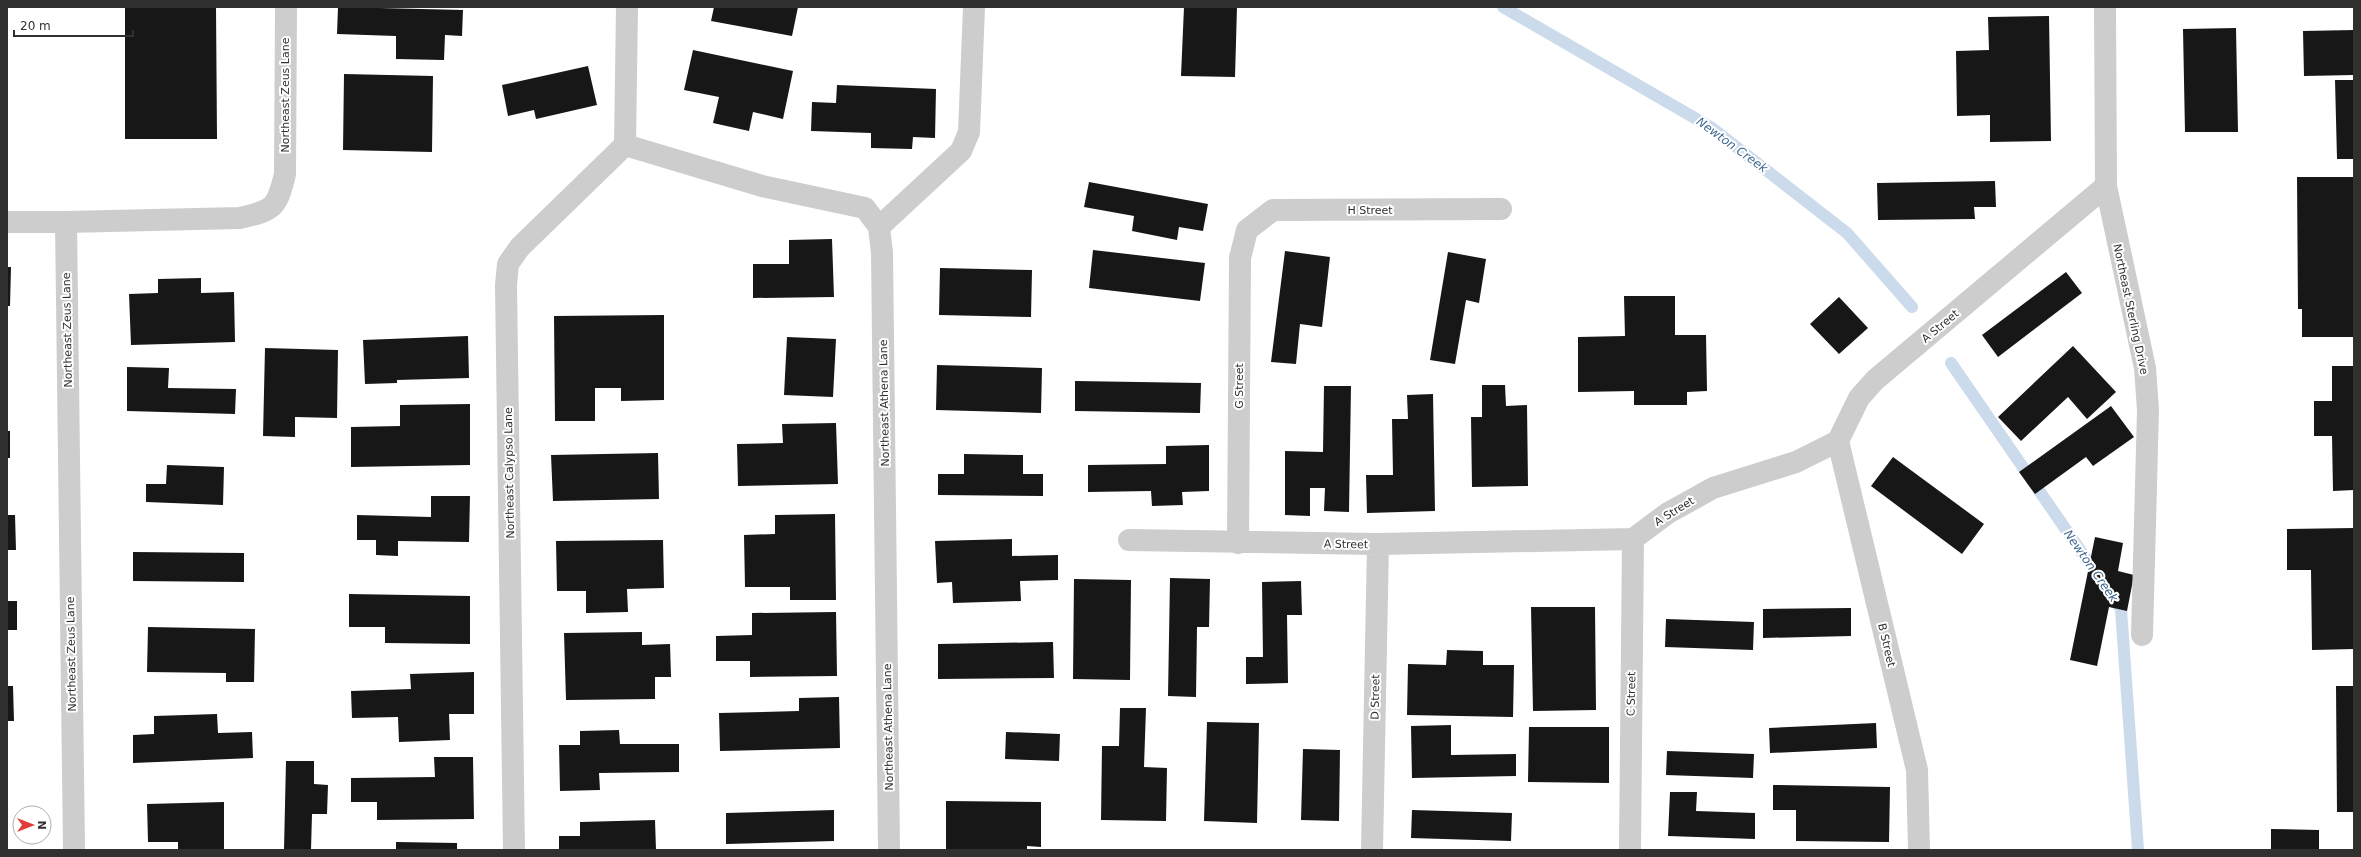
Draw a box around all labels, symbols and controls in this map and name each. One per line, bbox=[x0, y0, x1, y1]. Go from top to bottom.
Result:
scale bar bbox=[14, 12, 133, 38]
text: 20 m bbox=[20, 19, 51, 33]
street label: Northeast Zeus Lane bbox=[279, 37, 292, 152]
water label: Newton Creek bbox=[1694, 114, 1771, 176]
street label: H Street bbox=[1347, 204, 1393, 217]
street label: Northeast Sterling Drive bbox=[2110, 243, 2151, 376]
street label: Northeast Zeus Lane bbox=[60, 272, 75, 388]
street label: A Street bbox=[1919, 307, 1962, 346]
street label: Northeast Athena Lane bbox=[877, 339, 892, 467]
street label: G Street bbox=[1233, 363, 1246, 409]
street label: Northeast Calypso Lane bbox=[502, 407, 517, 539]
street label: A Street bbox=[1652, 494, 1697, 529]
water label: Newton Creek bbox=[2061, 527, 2122, 606]
street label: A Street bbox=[1324, 538, 1369, 551]
street label: Northeast Zeus Lane bbox=[64, 596, 79, 712]
street label: B Street bbox=[1875, 622, 1898, 669]
street label: Northeast Athena Lane bbox=[881, 663, 896, 791]
street label: C Street bbox=[1625, 671, 1638, 716]
street label: D Street bbox=[1369, 674, 1382, 720]
north arrow bbox=[12, 805, 52, 845]
text: N bbox=[35, 820, 48, 830]

